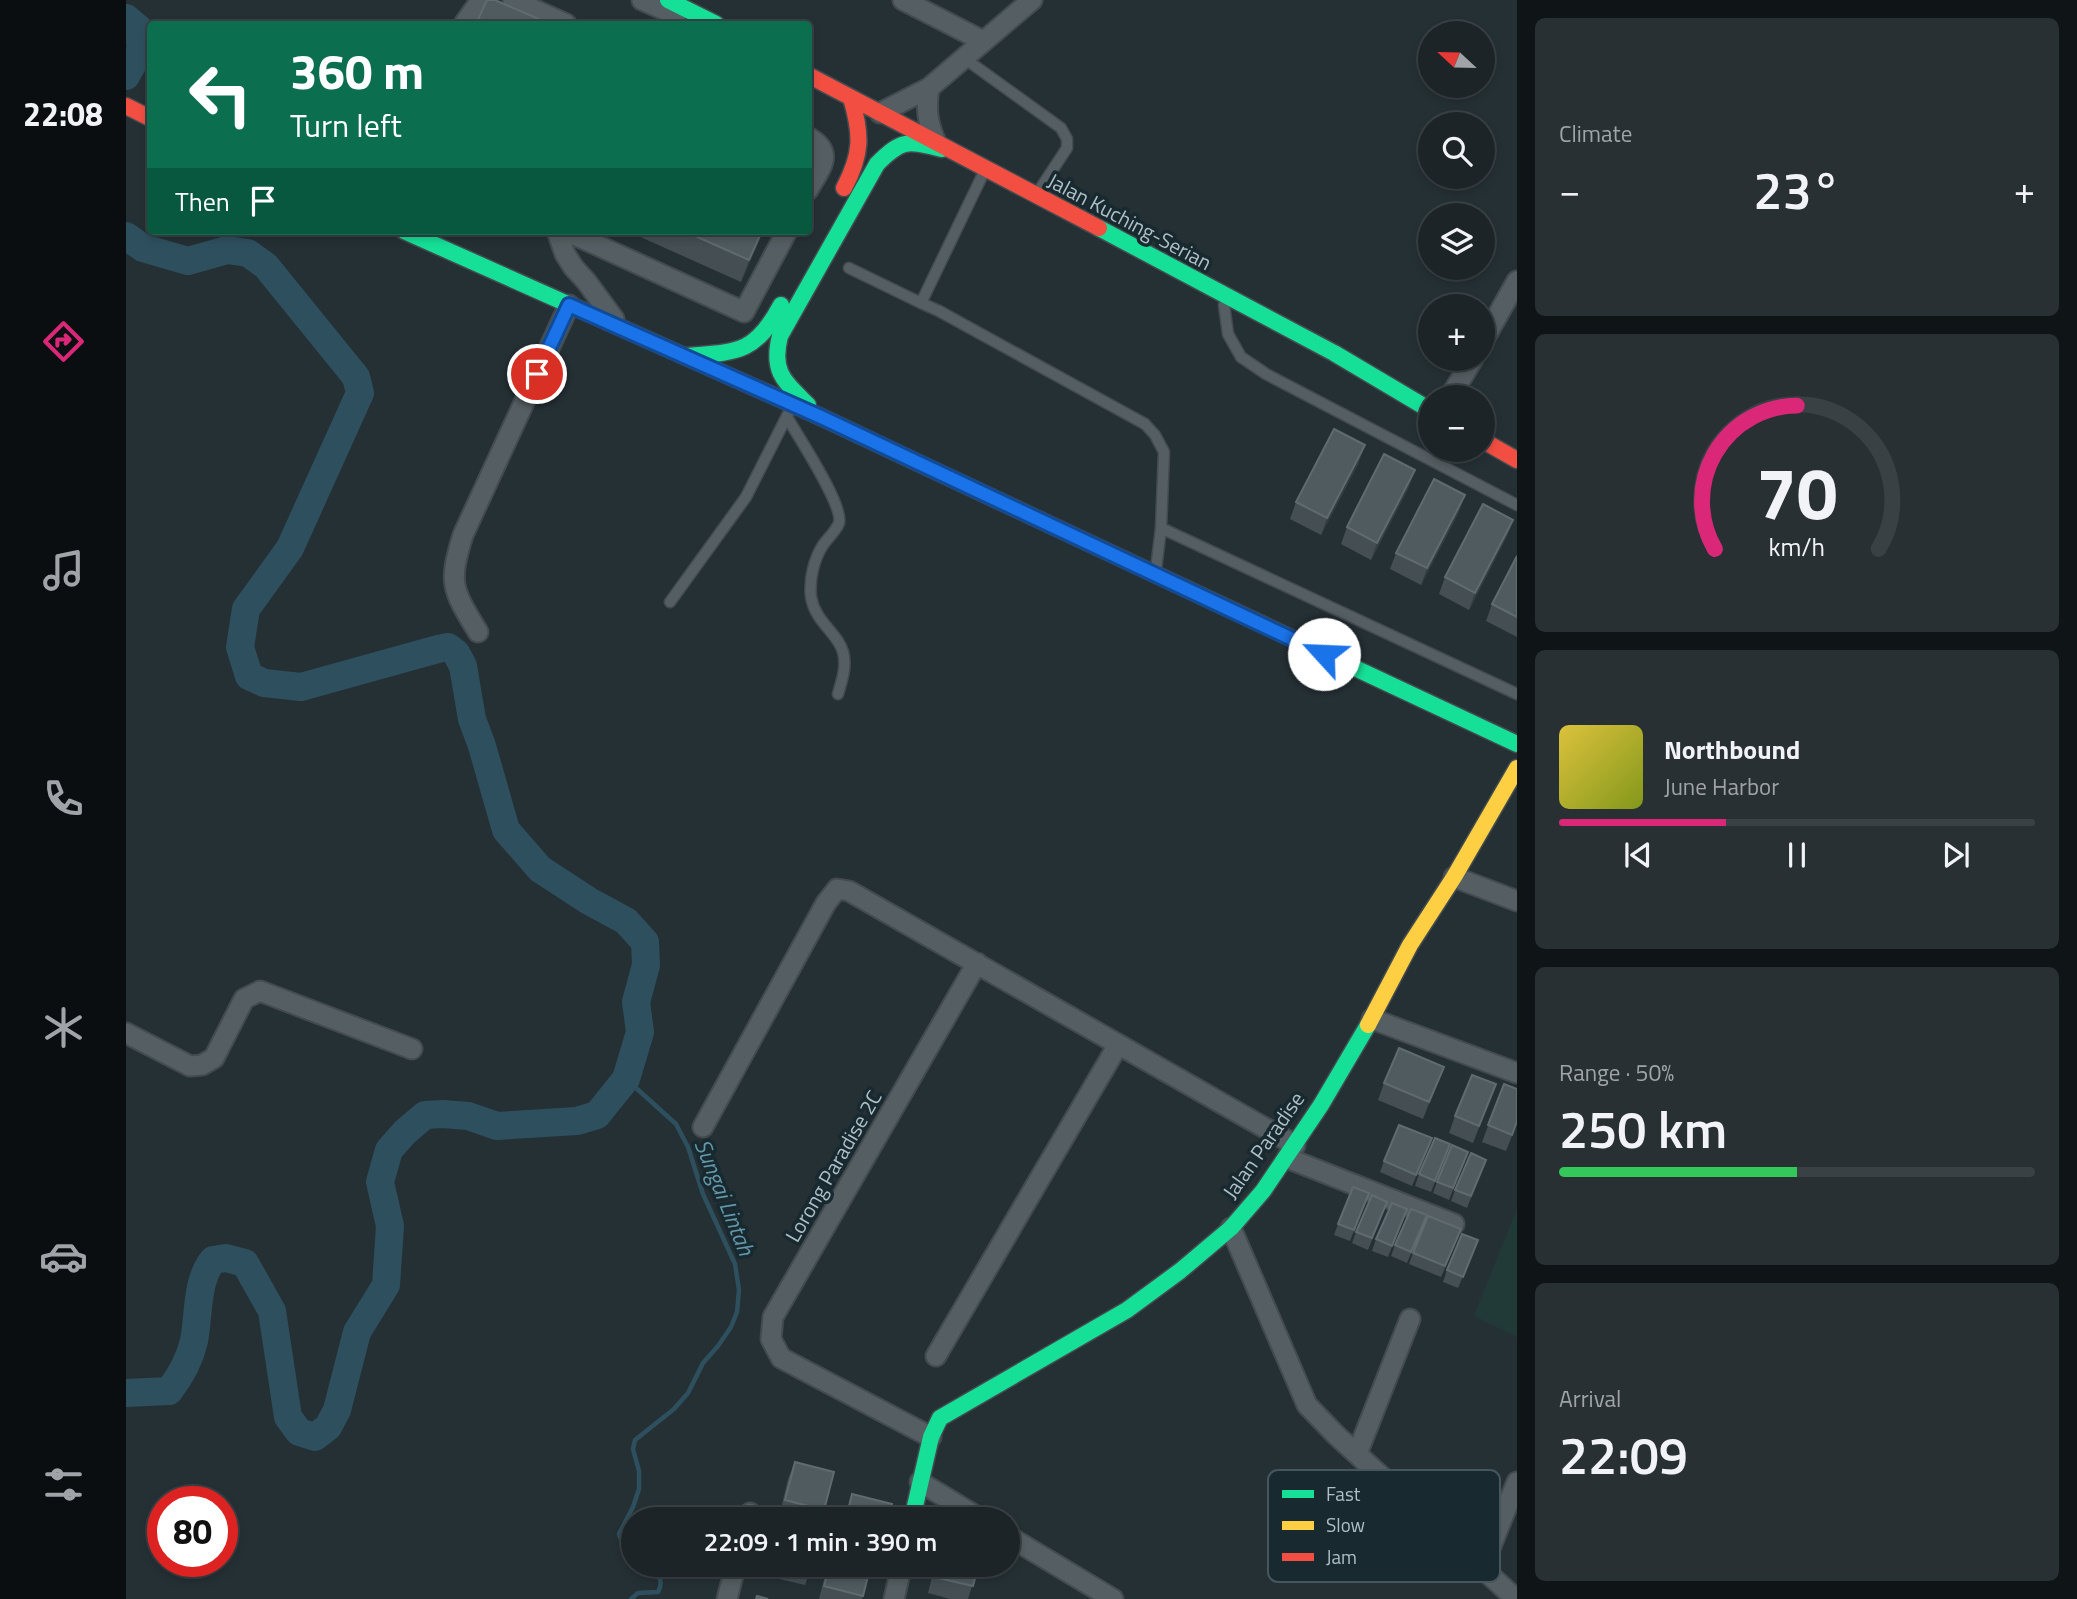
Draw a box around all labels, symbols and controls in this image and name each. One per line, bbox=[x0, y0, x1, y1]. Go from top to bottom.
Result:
north arrow bbox=[1418, 21, 1494, 98]
map controls bbox=[1418, 21, 1495, 462]
text: 360 m bbox=[290, 33, 424, 108]
icon: left bbox=[175, 49, 266, 140]
text: 22:08 bbox=[23, 90, 103, 138]
text: Turn left bbox=[290, 101, 402, 149]
button: search bbox=[1418, 112, 1495, 189]
text: Climate bbox=[1559, 116, 1632, 151]
text: 23° bbox=[1753, 150, 1841, 229]
text: − bbox=[1559, 161, 1580, 219]
text: + bbox=[2014, 161, 2035, 219]
street label: Jalan Kuching-Serian bbox=[1042, 164, 1218, 278]
text: Then bbox=[175, 182, 230, 221]
icon: arrive bbox=[244, 182, 282, 220]
button: layers bbox=[1418, 203, 1495, 280]
button: + bbox=[1418, 294, 1495, 371]
icon: directions bbox=[39, 317, 88, 366]
pin bbox=[507, 344, 567, 404]
icon: arrive bbox=[518, 355, 556, 393]
button: − bbox=[1418, 385, 1495, 462]
text: 70 bbox=[1756, 438, 1838, 548]
text: km/h bbox=[1769, 528, 1825, 566]
icon: music bbox=[39, 546, 88, 595]
position arrow bbox=[1287, 617, 1361, 691]
text: Northbound bbox=[1664, 730, 1800, 769]
text: June Harbor bbox=[1664, 769, 1779, 804]
icon: phone bbox=[39, 774, 88, 823]
icon: previous bbox=[1619, 836, 1657, 874]
icon: pause bbox=[1778, 836, 1816, 874]
icon: next bbox=[1937, 836, 1975, 874]
icon: climate bbox=[39, 1003, 88, 1052]
text: Range · 50% bbox=[1559, 1055, 1674, 1090]
street label: Lorong Paradise 2C bbox=[777, 1084, 889, 1248]
street label: Jalan Paradise bbox=[1214, 1085, 1312, 1205]
text: 250 km bbox=[1559, 1089, 1727, 1168]
water label: Sungai Lintah bbox=[686, 1134, 764, 1261]
icon: car bbox=[39, 1232, 88, 1281]
text: Arrival bbox=[1559, 1381, 1621, 1416]
text: 22:09 bbox=[1559, 1415, 1688, 1494]
icon: filters bbox=[39, 1460, 88, 1509]
legend bbox=[1268, 1470, 1500, 1582]
text: Fast bbox=[1326, 1479, 1361, 1508]
speed limit sign: 80 bbox=[147, 1486, 238, 1577]
text: Slow bbox=[1326, 1510, 1365, 1539]
text: 22:09 · 1 min · 390 m bbox=[704, 1522, 937, 1561]
text: Jam bbox=[1326, 1542, 1357, 1571]

